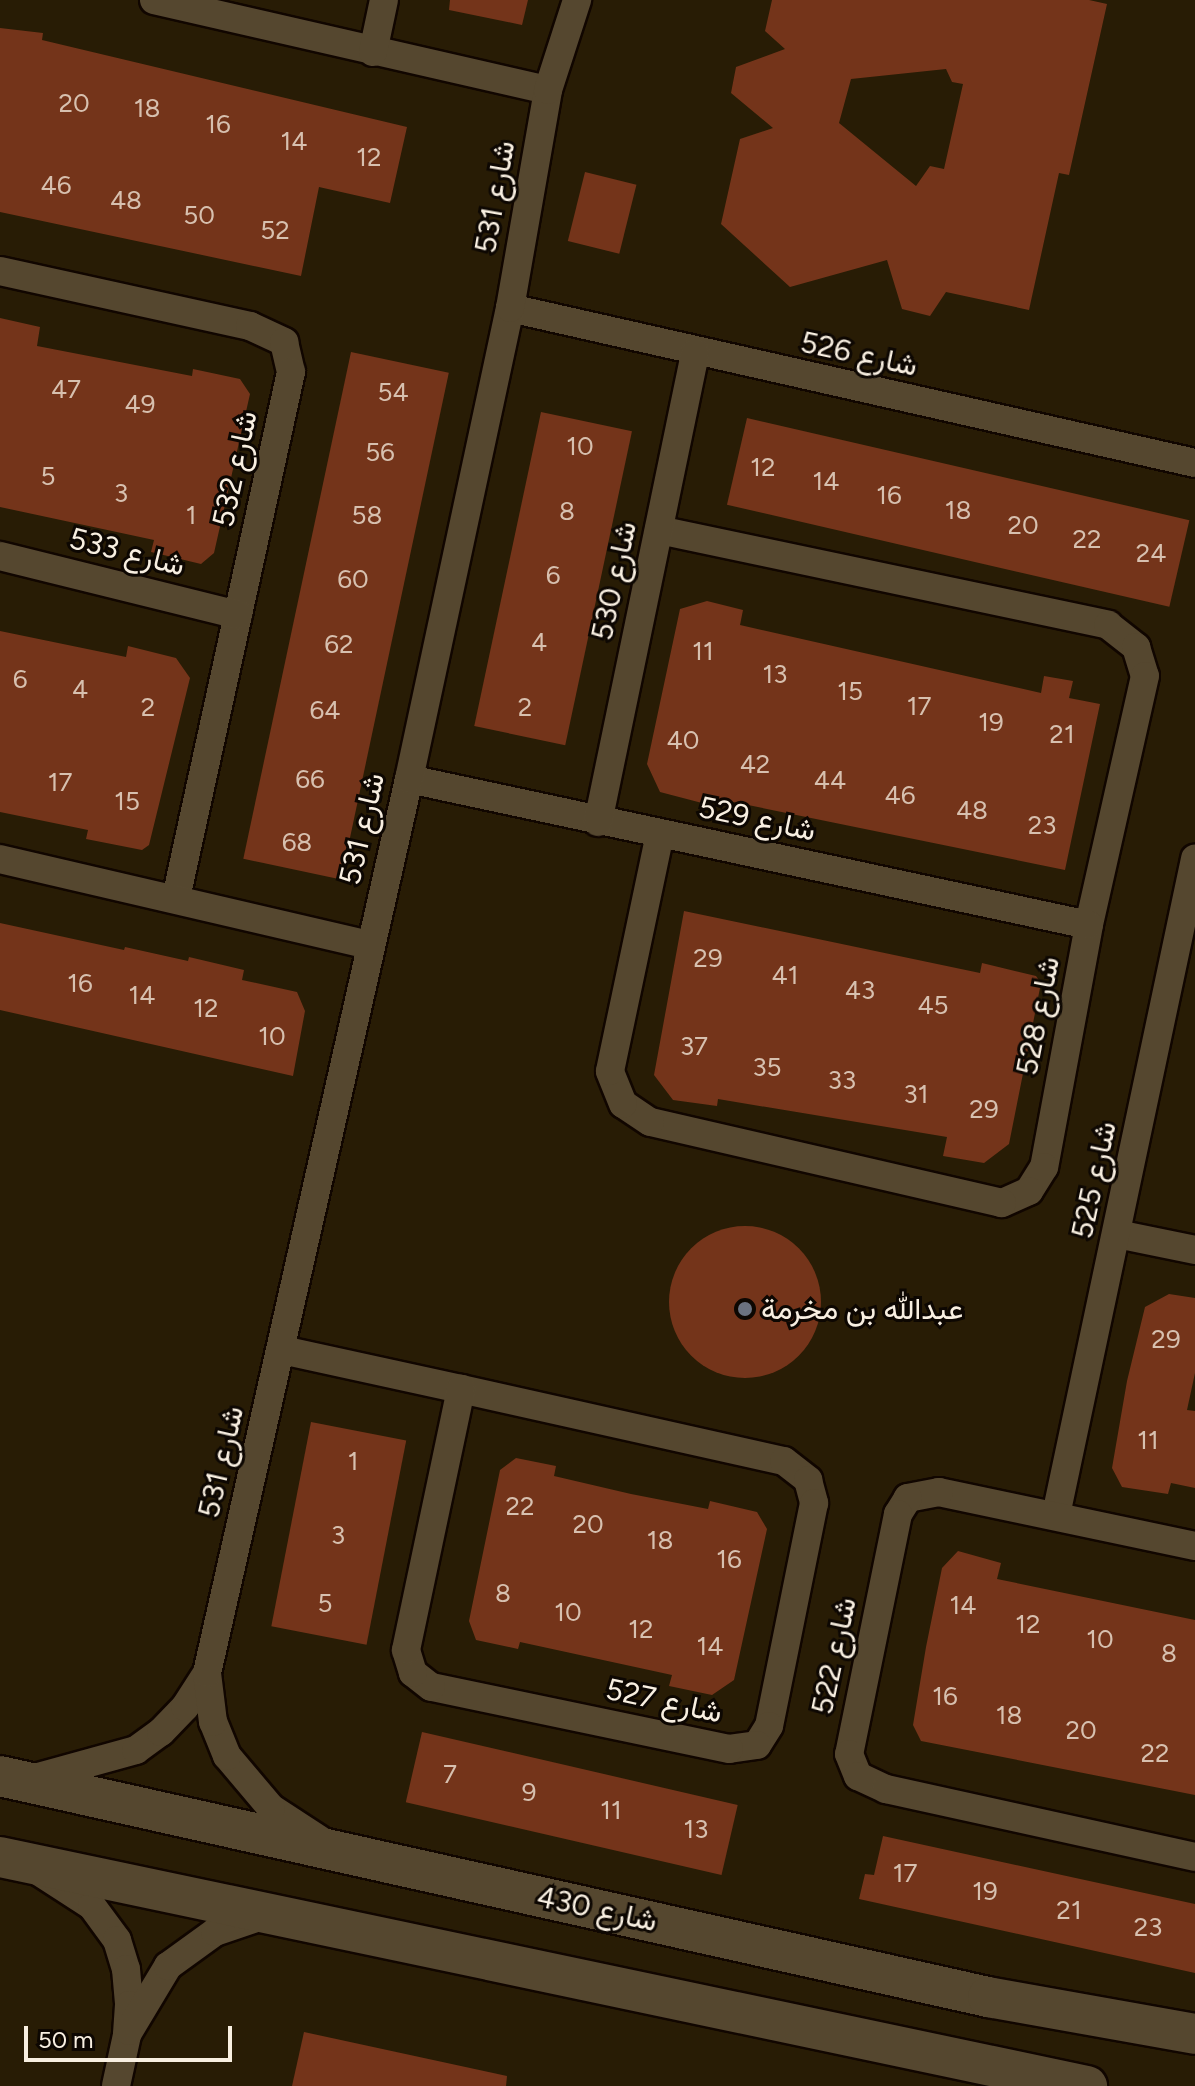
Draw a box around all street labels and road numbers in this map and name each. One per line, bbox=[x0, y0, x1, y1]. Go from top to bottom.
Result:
street label: شارع 531 bbox=[467, 138, 523, 256]
street label: شارع 526 bbox=[797, 324, 921, 384]
street label: شارع 532 bbox=[205, 408, 265, 530]
street label: شارع 530 bbox=[584, 518, 644, 644]
street label: شارع 533 bbox=[66, 520, 188, 584]
street label: شارع 531 bbox=[332, 770, 392, 888]
street label: شارع 529 bbox=[695, 789, 819, 849]
street label: شارع 528 bbox=[1009, 954, 1067, 1078]
street label: شارع 525 bbox=[1064, 1118, 1124, 1242]
street label: شارع 531 bbox=[191, 1403, 251, 1521]
street label: شارع 522 bbox=[804, 1594, 864, 1718]
street label: شارع 527 bbox=[603, 1671, 725, 1731]
street label: شارع 430 bbox=[534, 1879, 660, 1939]

